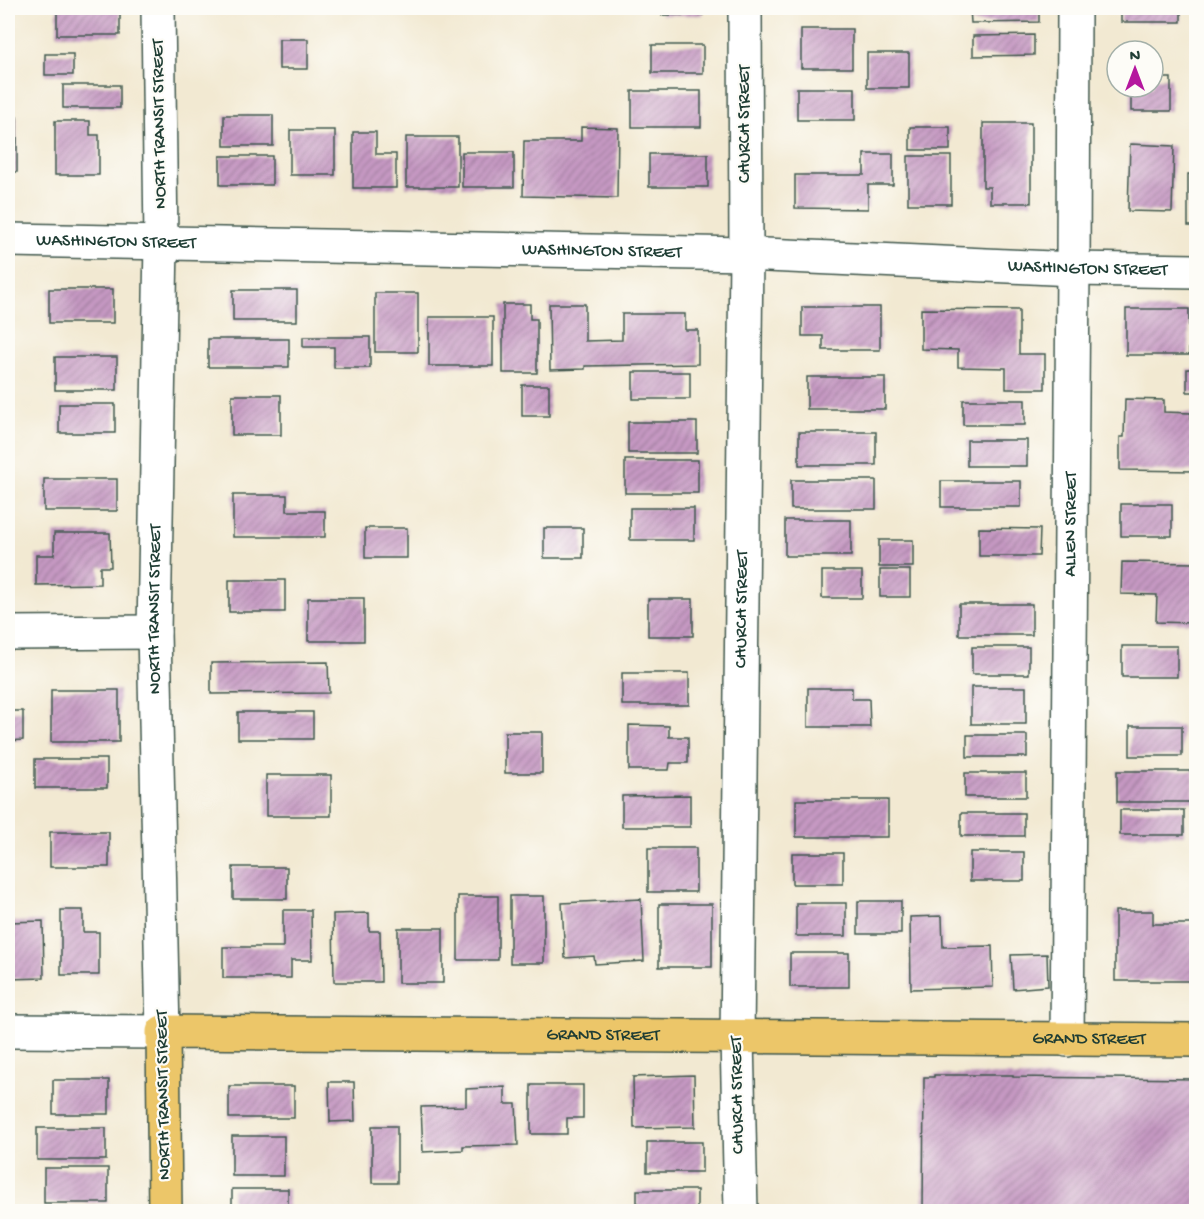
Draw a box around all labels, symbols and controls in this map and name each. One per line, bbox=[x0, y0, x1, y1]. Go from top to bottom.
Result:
street label: NORTH TRANSIT STREET bbox=[148, 38, 172, 209]
north arrow bbox=[1105, 39, 1165, 99]
text: N bbox=[1130, 48, 1141, 67]
street label: CHURCH STREET bbox=[735, 64, 756, 183]
street label: WASHINGTON STREET bbox=[36, 230, 197, 254]
street label: WASHINGTON STREET bbox=[522, 239, 683, 263]
street label: WASHINGTON STREET bbox=[1007, 256, 1169, 281]
street label: ALLEN STREET bbox=[1060, 470, 1082, 577]
street label: NORTH TRANSIT STREET bbox=[143, 523, 166, 694]
street label: CHURCH STREET bbox=[731, 549, 753, 668]
street label: NORTH TRANSIT STREET bbox=[152, 1009, 176, 1180]
street label: GRAND STREET bbox=[546, 1024, 661, 1046]
street label: GRAND STREET bbox=[1032, 1028, 1147, 1050]
street label: CHURCH STREET bbox=[726, 1035, 750, 1154]

